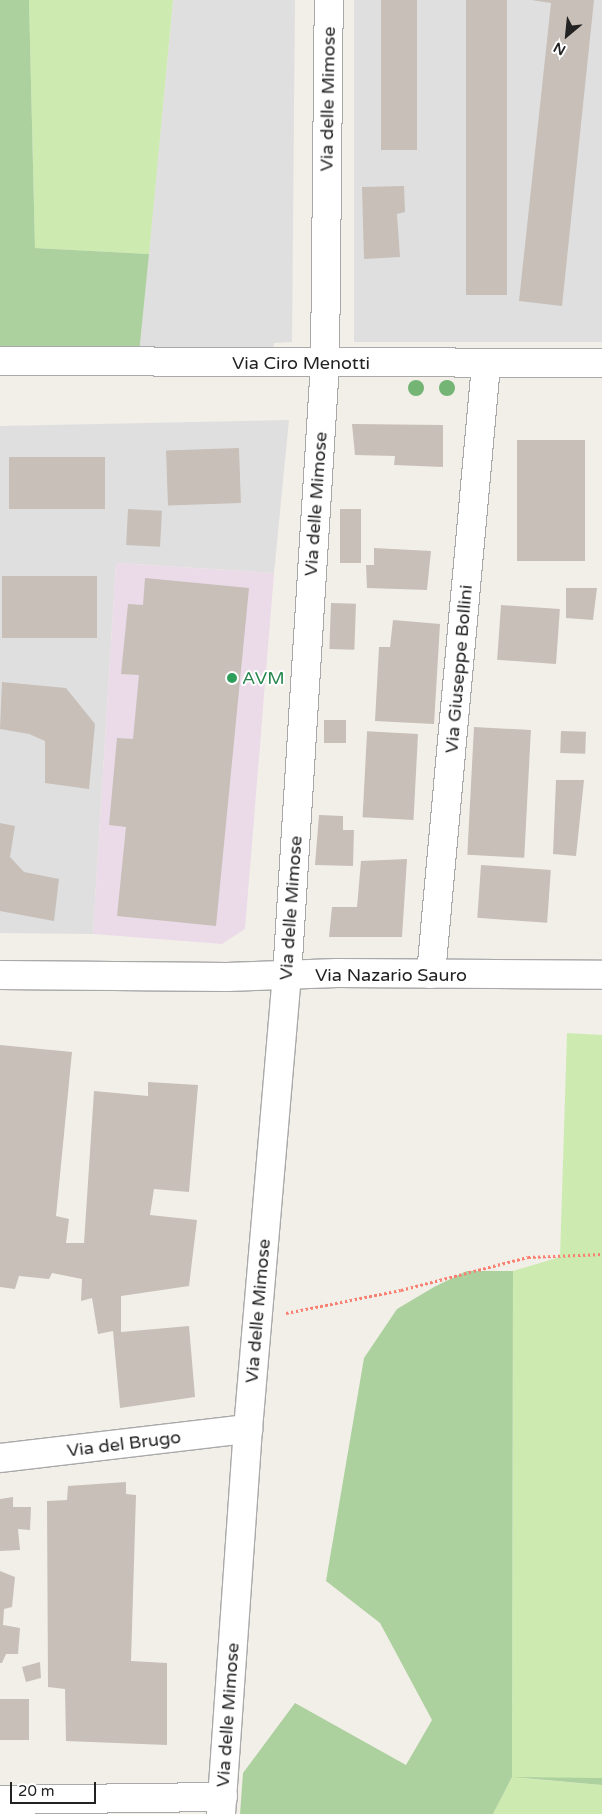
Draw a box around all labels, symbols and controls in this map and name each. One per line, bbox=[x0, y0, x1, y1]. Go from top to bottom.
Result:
north arrow bbox=[542, 10, 592, 60]
street label: Via delle Mimose bbox=[316, 26, 340, 172]
text: N bbox=[551, 39, 569, 59]
street label: Via Ciro Menotti bbox=[232, 352, 370, 374]
street label: Via delle Mimose bbox=[300, 431, 332, 577]
street label: Via Giuseppe Bollini bbox=[441, 584, 477, 754]
place label: AVM bbox=[242, 667, 285, 689]
marker: AVM bbox=[226, 672, 238, 684]
street label: Via delle Mimose bbox=[275, 835, 307, 981]
street label: Via Nazario Sauro bbox=[315, 964, 467, 986]
street label: Via delle Mimose bbox=[241, 1238, 275, 1384]
street label: Via del Brugo bbox=[66, 1426, 182, 1462]
street label: Via delle Mimose bbox=[212, 1642, 244, 1788]
scale bar bbox=[12, 1772, 99, 1804]
text: 20 m bbox=[18, 1782, 55, 1800]

